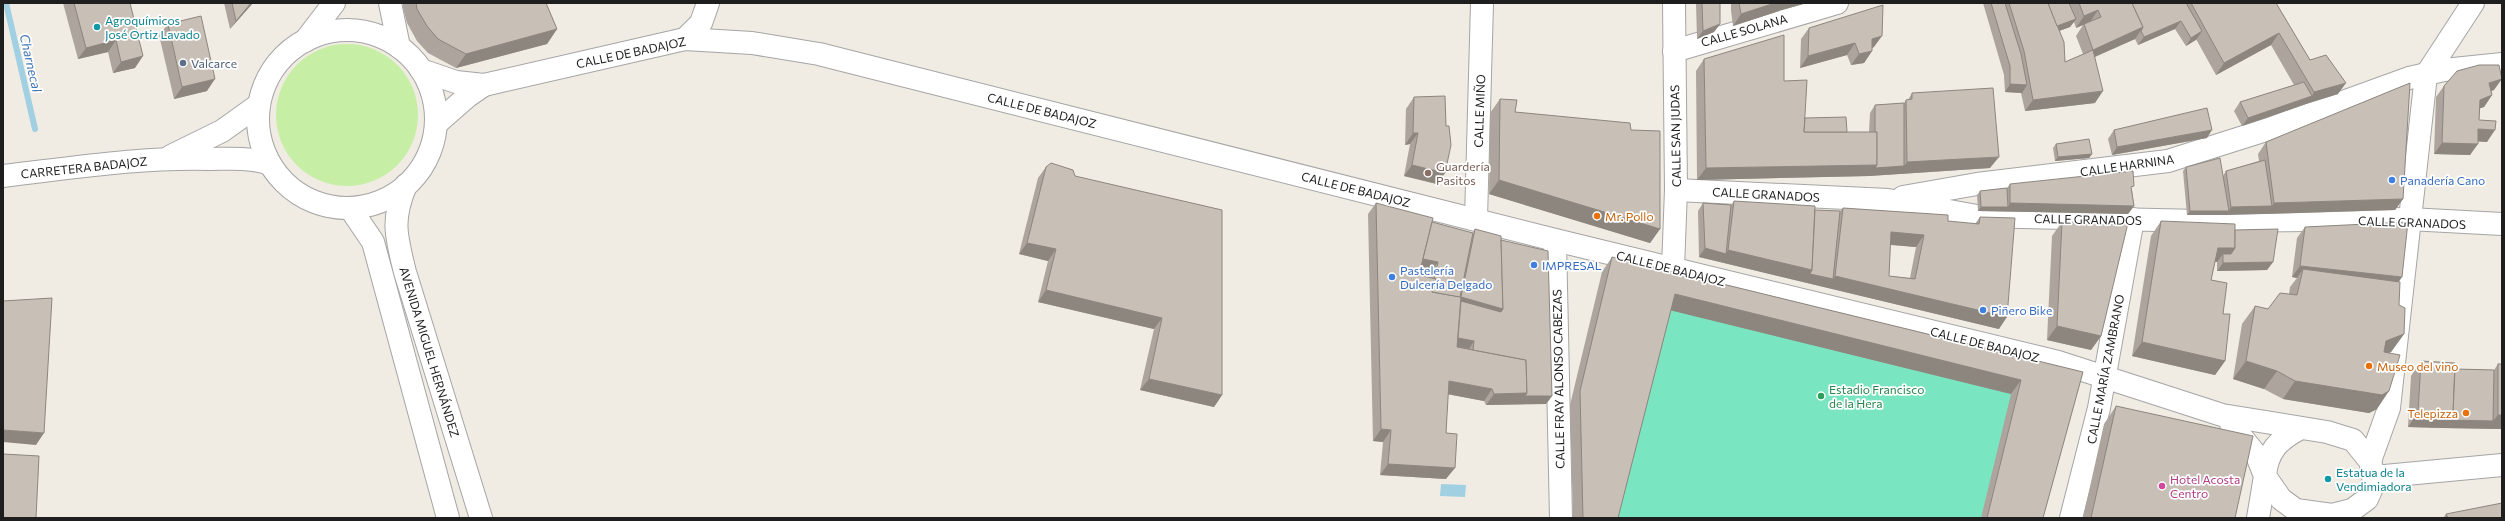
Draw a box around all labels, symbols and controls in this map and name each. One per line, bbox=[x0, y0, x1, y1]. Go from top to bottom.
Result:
street label: CALLE SOLANA bbox=[1699, 11, 1789, 49]
place label: Agroquímicos José Ortiz Lavado bbox=[105, 13, 200, 42]
marker: Agroquímicos José Ortiz Lavado bbox=[92, 22, 102, 32]
water label: Charnecal bbox=[17, 32, 46, 94]
street label: CALLE DE BADAJOZ bbox=[575, 34, 687, 71]
place label: Valcarce bbox=[191, 56, 237, 70]
marker: Valcarce bbox=[178, 58, 188, 68]
street label: CALLE MIÑO bbox=[1471, 74, 1487, 148]
street label: CALLE SAN JUDAS bbox=[1667, 85, 1684, 187]
street label: CALLE DE BADAJOZ bbox=[986, 90, 1098, 131]
street label: CALLE HARNINA bbox=[2079, 151, 2175, 179]
street label: CARRETERA BADAJOZ bbox=[20, 153, 148, 182]
place label: Guardería Pasitos bbox=[1436, 159, 1490, 187]
marker: Guardería Pasitos bbox=[1423, 168, 1433, 178]
street label: CALLE DE BADAJOZ bbox=[1300, 169, 1412, 210]
place label: Panadería Cano bbox=[2400, 173, 2485, 187]
marker: Panadería Cano bbox=[2387, 175, 2397, 185]
street label: CALLE GRANADOS bbox=[1712, 184, 1820, 204]
place label: Mr. Pollo bbox=[1605, 209, 1654, 223]
marker: Mr. Pollo bbox=[1592, 211, 1602, 221]
street label: CALLE GRANADOS bbox=[2034, 211, 2142, 227]
street label: CALLE GRANADOS bbox=[2358, 213, 2466, 231]
street label: CALLE DE BADAJOZ bbox=[1615, 248, 1727, 289]
place label: IMPRESAL bbox=[1542, 258, 1602, 272]
marker: IMPRESAL bbox=[1529, 260, 1539, 270]
place label: Pastelería Dulcería Delgado bbox=[1400, 263, 1492, 291]
street label: AVENIDA MIGUEL HERNÁNDEZ bbox=[397, 265, 463, 439]
marker: Pastelería Dulcería Delgado bbox=[1387, 272, 1397, 282]
street label: CALLE FRAY ALONSO CABEZAS bbox=[1549, 289, 1567, 469]
street label: CALLE MARÍA ZAMBRANO bbox=[2084, 293, 2126, 445]
place label: Piñero Bike bbox=[1991, 303, 2052, 317]
marker: Piñero Bike bbox=[1978, 305, 1988, 315]
street label: CALLE DE BADAJOZ bbox=[1929, 324, 2041, 365]
place label: Museo del vino bbox=[2377, 359, 2458, 373]
marker: Museo del vino bbox=[2364, 361, 2374, 371]
place label: Estadio Francisco de la Hera bbox=[1829, 382, 1924, 410]
marker: Estadio Francisco de la Hera bbox=[1816, 391, 1826, 401]
place label: Telepizza bbox=[2407, 406, 2458, 420]
marker: Telepizza bbox=[2461, 408, 2471, 418]
place label: Estatua de la Vendimiadora bbox=[2336, 465, 2412, 493]
place label: Hotel Acosta Centro bbox=[2170, 472, 2240, 500]
marker: Estatua de la Vendimiadora bbox=[2323, 474, 2333, 484]
marker: Hotel Acosta Centro bbox=[2157, 481, 2167, 491]

